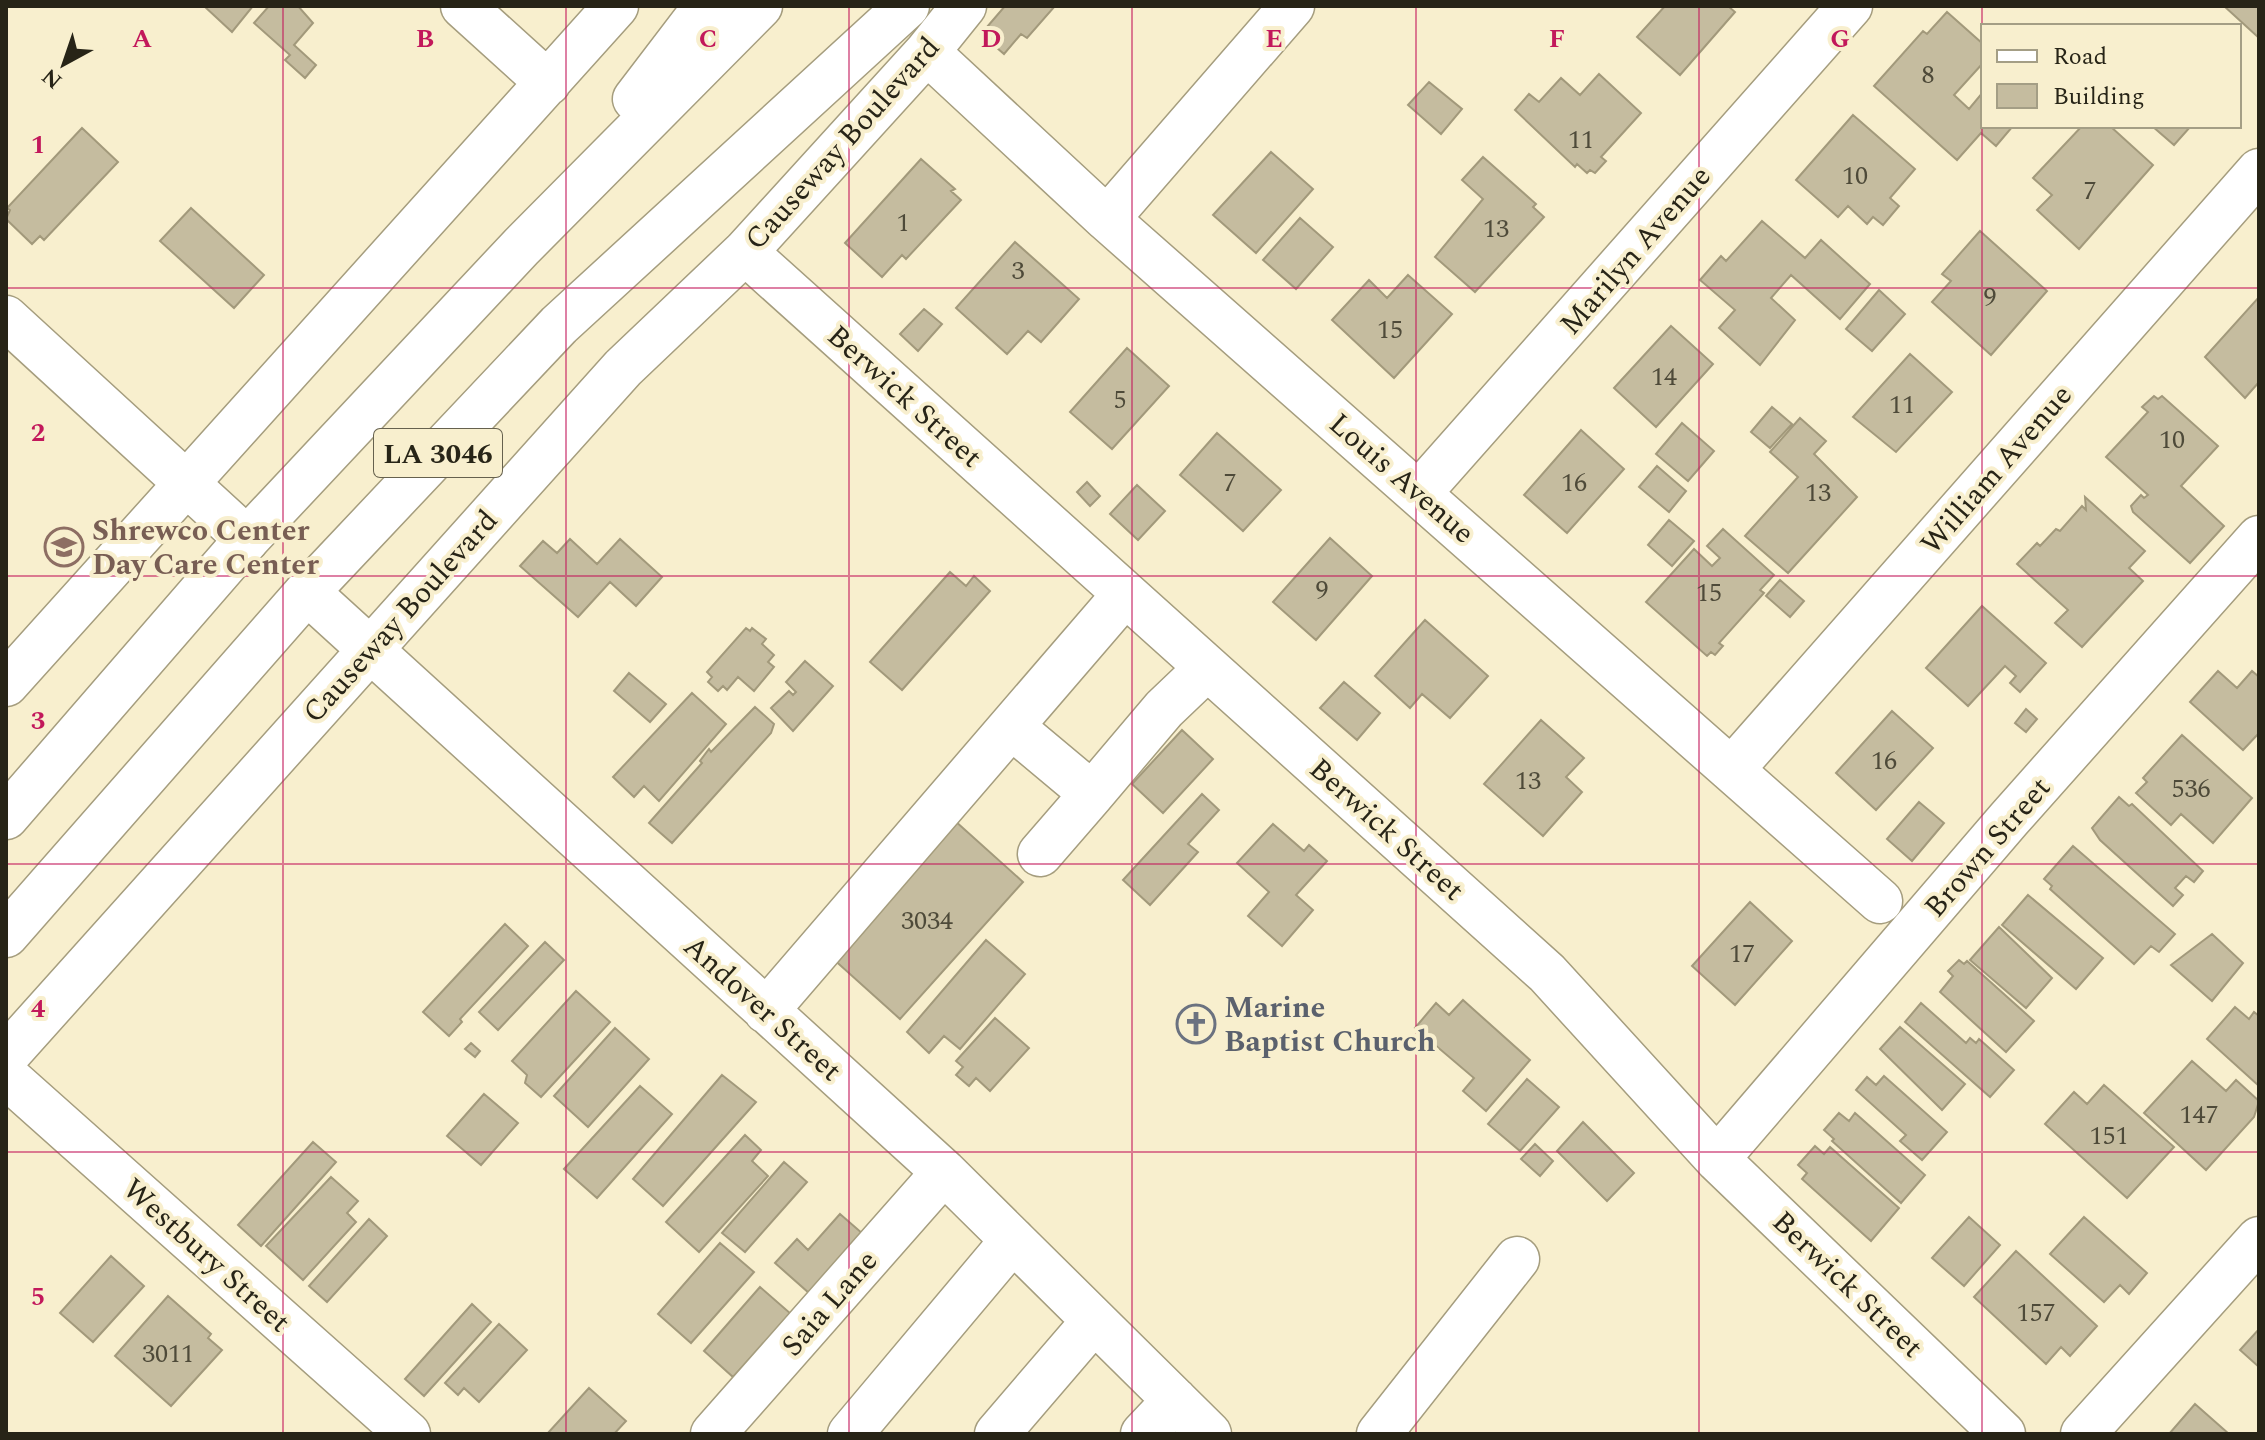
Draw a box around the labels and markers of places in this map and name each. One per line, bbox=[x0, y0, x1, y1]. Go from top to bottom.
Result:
place label: Shrewco Center Day Care Center bbox=[92, 508, 319, 588]
school or university icon: Shrewco Center Day Care Center bbox=[43, 526, 85, 568]
place label: Marine Baptist Church bbox=[1224, 985, 1436, 1065]
church icon: Marine Baptist Church bbox=[1175, 1003, 1217, 1045]

